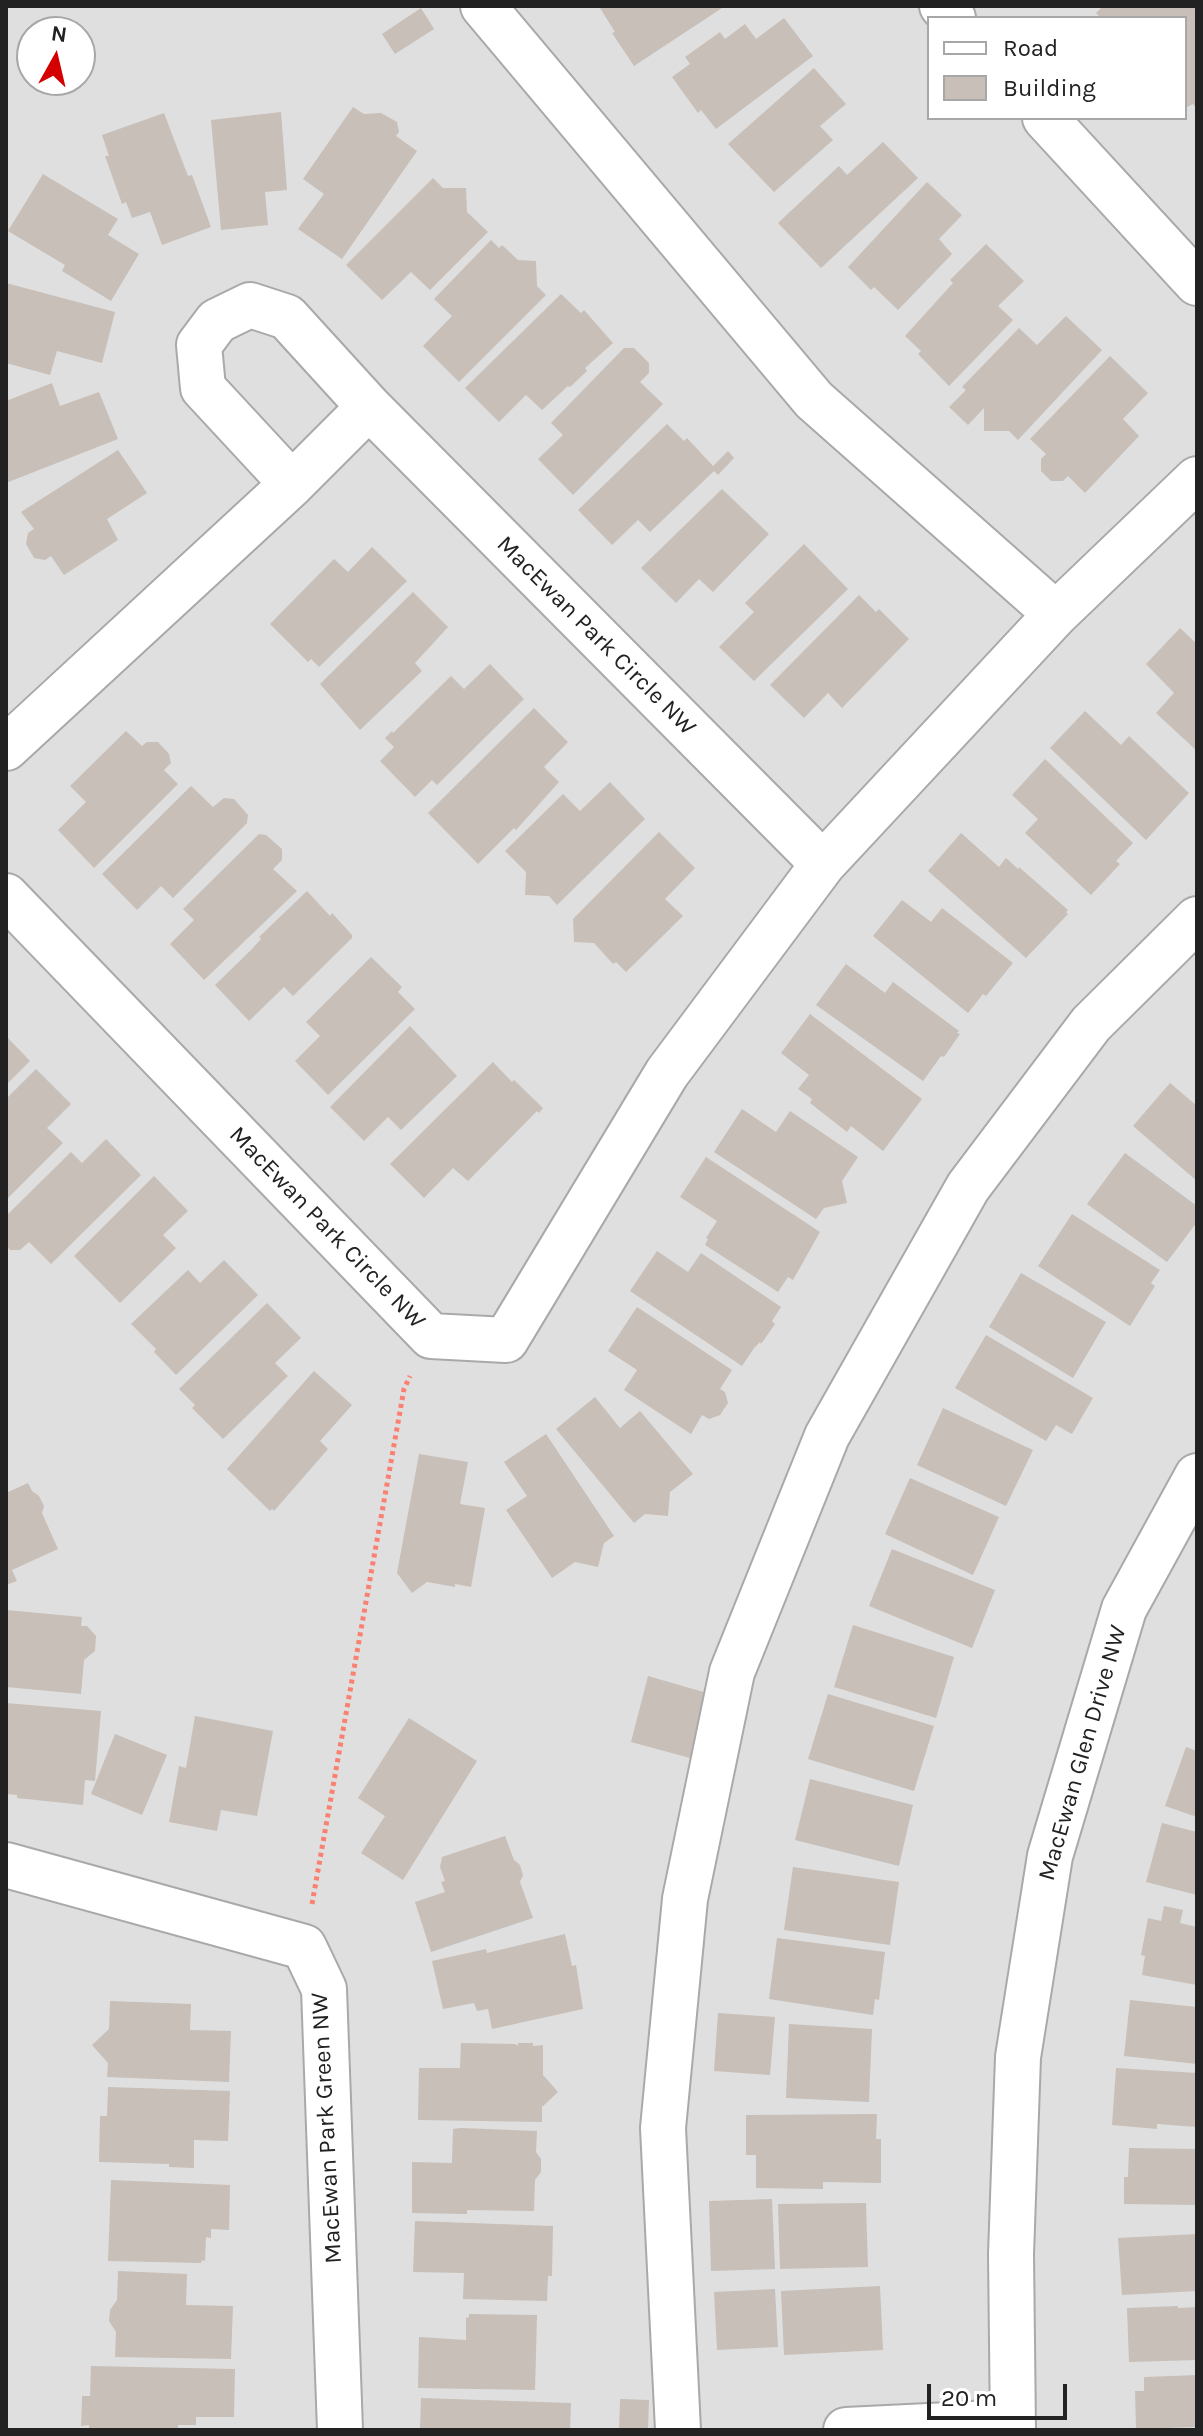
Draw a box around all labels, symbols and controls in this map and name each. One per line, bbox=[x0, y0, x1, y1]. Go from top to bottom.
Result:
north arrow bbox=[16, 16, 96, 96]
legend bbox=[927, 16, 1187, 120]
text: N bbox=[49, 20, 69, 48]
text: Road bbox=[1003, 34, 1058, 62]
text: Building bbox=[1003, 74, 1096, 102]
street label: MacEwan Park Circle NW bbox=[490, 530, 702, 742]
street label: MacEwan Park Circle NW bbox=[223, 1121, 431, 1335]
street label: MacEwan Glen Drive NW bbox=[1033, 1622, 1133, 1884]
street label: MacEwan Park Green NW bbox=[306, 1992, 348, 2264]
scale bar bbox=[931, 2368, 1071, 2418]
text: 20 m bbox=[941, 2384, 997, 2412]

